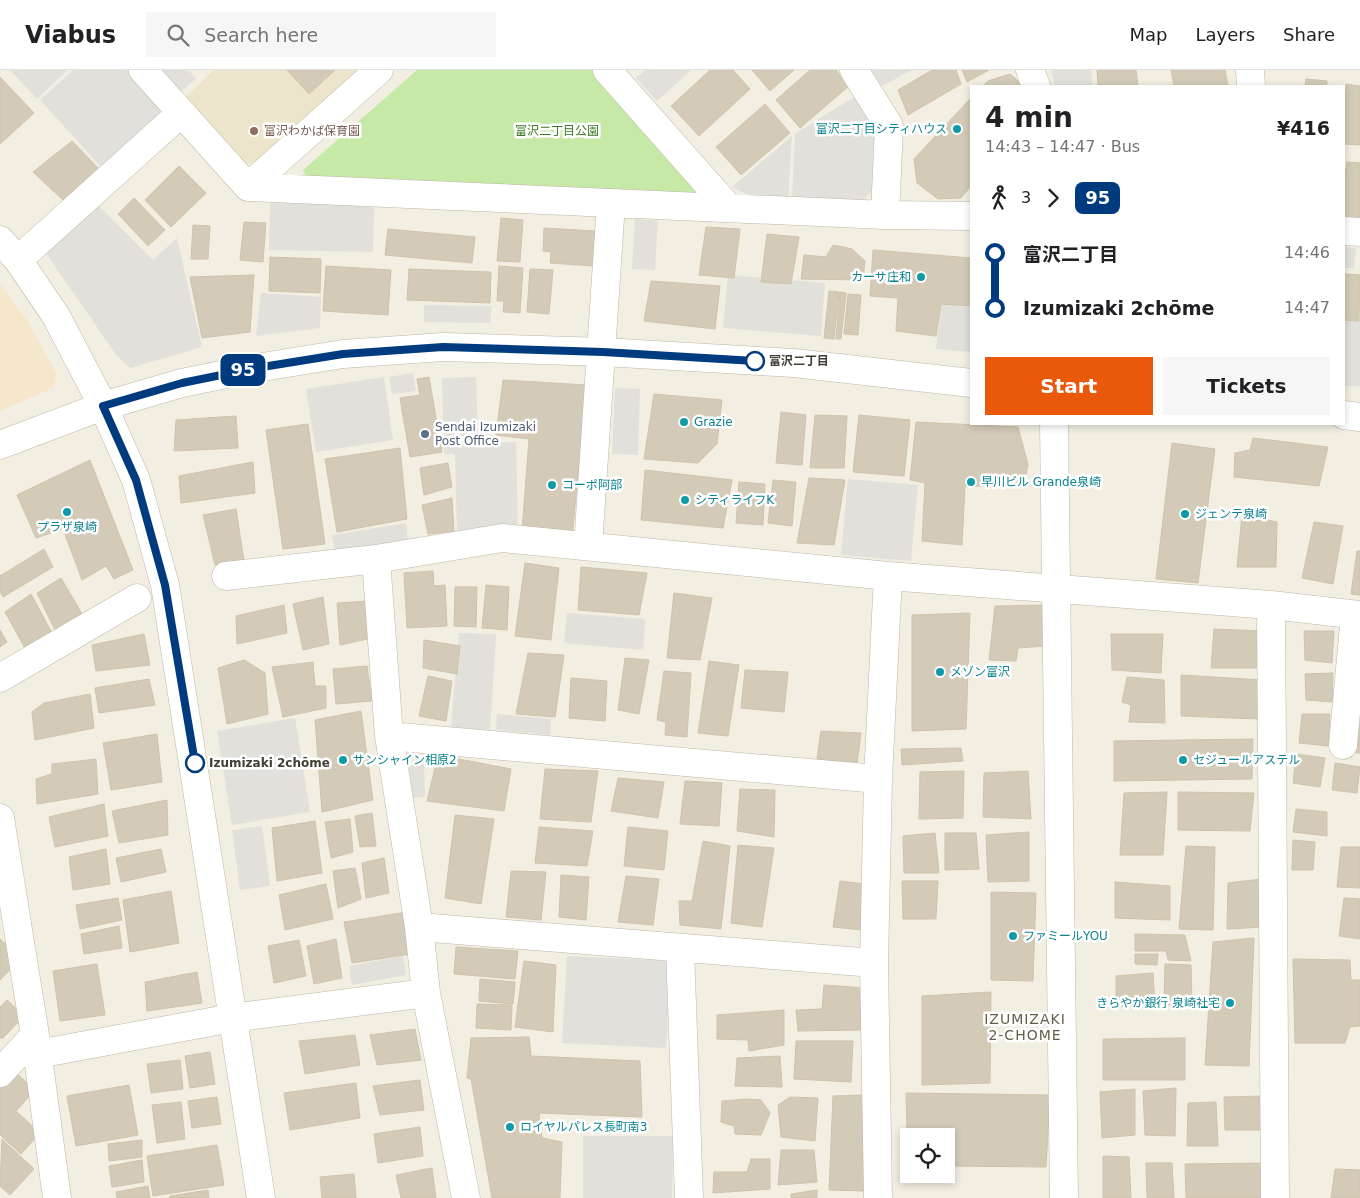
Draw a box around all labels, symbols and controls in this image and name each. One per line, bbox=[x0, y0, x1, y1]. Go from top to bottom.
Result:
search box bbox=[146, 12, 496, 57]
text: Viabus bbox=[25, 21, 116, 49]
icon: search bbox=[164, 21, 192, 49]
text: Search here bbox=[204, 24, 318, 46]
text: Map bbox=[1129, 24, 1167, 45]
text: Layers bbox=[1195, 24, 1255, 45]
text: Share bbox=[1283, 24, 1335, 45]
text: 4 min bbox=[985, 101, 1073, 134]
text: ¥416 bbox=[1277, 117, 1330, 139]
place label: 富沢二丁目シティハウス bbox=[816, 122, 947, 136]
marker: 富沢二丁目シティハウス bbox=[951, 123, 963, 135]
place label: 富沢わかば保育園 bbox=[264, 124, 360, 138]
park label: 富沢二丁目公園 bbox=[515, 124, 599, 138]
marker: 富沢わかば保育園 bbox=[248, 125, 260, 137]
text: 14:43 – 14:47 · Bus bbox=[985, 137, 1140, 156]
icon: walk bbox=[985, 184, 1013, 212]
icon: forward bbox=[1039, 184, 1067, 212]
text: 95 bbox=[1085, 187, 1110, 208]
text: 3 bbox=[1021, 188, 1031, 207]
text: 富沢二丁目 bbox=[1023, 243, 1118, 265]
text: 14:46 bbox=[1284, 243, 1330, 262]
place label: カーサ庄和 bbox=[851, 270, 911, 284]
marker: カーサ庄和 bbox=[915, 271, 927, 283]
text: Izumizaki 2chōme bbox=[1023, 297, 1214, 319]
text: 14:47 bbox=[1284, 298, 1330, 317]
marker: 富沢二丁目 bbox=[745, 351, 765, 371]
line badge: 95 bbox=[220, 354, 266, 386]
place label: 富沢二丁目 bbox=[769, 354, 829, 368]
button: Start bbox=[985, 357, 1153, 415]
button: Tickets bbox=[1163, 357, 1330, 415]
text: 95 bbox=[230, 359, 256, 380]
place label: Grazie bbox=[694, 415, 733, 429]
marker: Grazie bbox=[678, 416, 690, 428]
place label: Sendai Izumizaki Post Office bbox=[435, 420, 536, 448]
marker: Sendai Izumizaki Post Office bbox=[419, 428, 431, 440]
place label: 早川ビル Grande泉崎 bbox=[981, 475, 1101, 489]
marker: 早川ビル Grande泉崎 bbox=[965, 476, 977, 488]
place label: コーポ阿部 bbox=[562, 478, 622, 492]
marker: コーポ阿部 bbox=[546, 479, 558, 491]
place label: シティライフK bbox=[695, 493, 775, 507]
marker: シティライフK bbox=[679, 494, 691, 506]
marker: プラザ泉崎 bbox=[61, 506, 73, 518]
place label: ジェンテ泉崎 bbox=[1195, 507, 1267, 521]
marker: ジェンテ泉崎 bbox=[1179, 508, 1191, 520]
place label: プラザ泉崎 bbox=[37, 520, 97, 534]
place label: メゾン富沢 bbox=[950, 665, 1010, 679]
marker: メゾン富沢 bbox=[934, 666, 946, 678]
marker: Izumizaki 2chōme bbox=[185, 753, 205, 773]
place label: サンシャイン相原2 bbox=[353, 753, 457, 767]
place label: セジュールアステル bbox=[1193, 753, 1300, 767]
marker: サンシャイン相原2 bbox=[337, 754, 349, 766]
marker: セジュールアステル bbox=[1177, 754, 1189, 766]
place label: Izumizaki 2chōme bbox=[209, 756, 330, 770]
place label: ファミールYOU bbox=[1023, 929, 1108, 943]
marker: ファミールYOU bbox=[1007, 930, 1019, 942]
place label: きらやか銀行 泉崎社宅 bbox=[1096, 996, 1220, 1010]
marker: きらやか銀行 泉崎社宅 bbox=[1224, 997, 1236, 1009]
district label: IZUMIZAKI 2-CHOME bbox=[984, 1011, 1066, 1043]
place label: ロイヤルパレス長町南3 bbox=[520, 1120, 647, 1134]
marker: ロイヤルパレス長町南3 bbox=[504, 1121, 516, 1133]
map controls bbox=[900, 1128, 955, 1183]
button: locate bbox=[900, 1128, 955, 1183]

